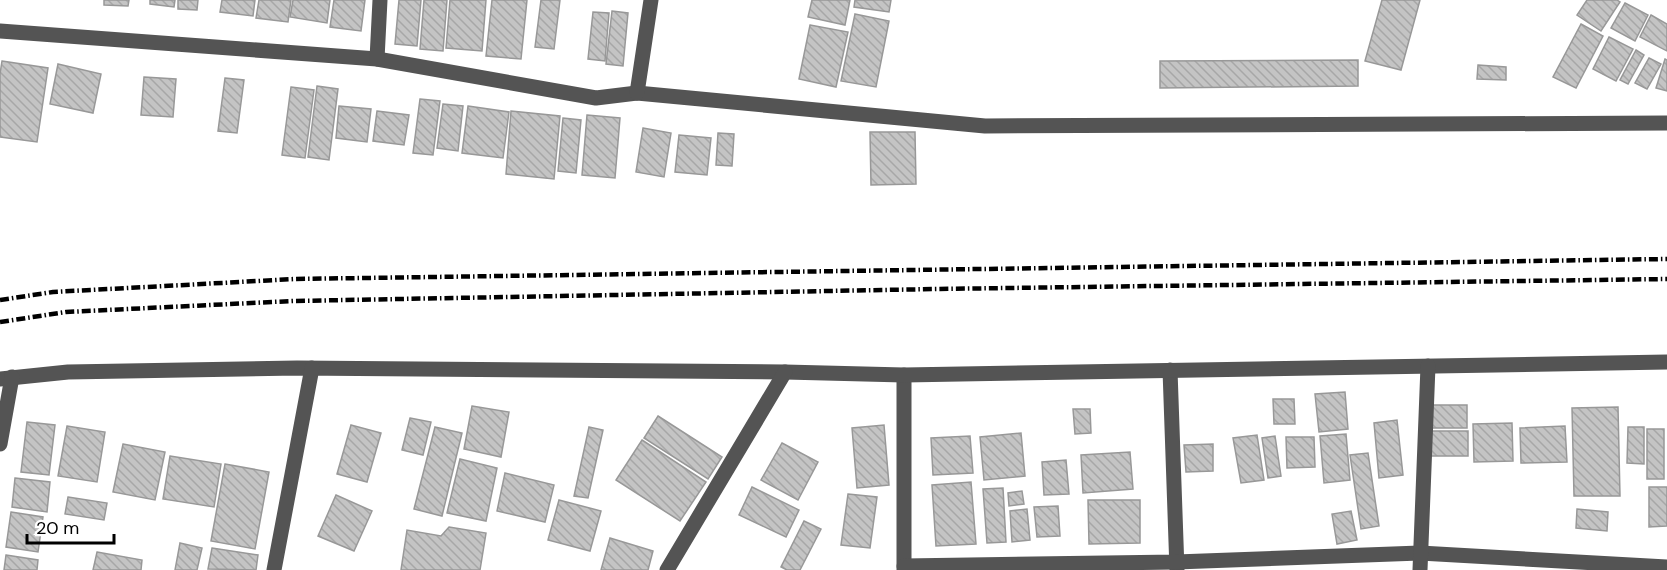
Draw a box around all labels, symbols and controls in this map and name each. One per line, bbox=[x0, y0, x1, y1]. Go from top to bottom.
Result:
scale bar bbox=[27, 507, 114, 545]
text: 20 m bbox=[36, 516, 79, 540]

